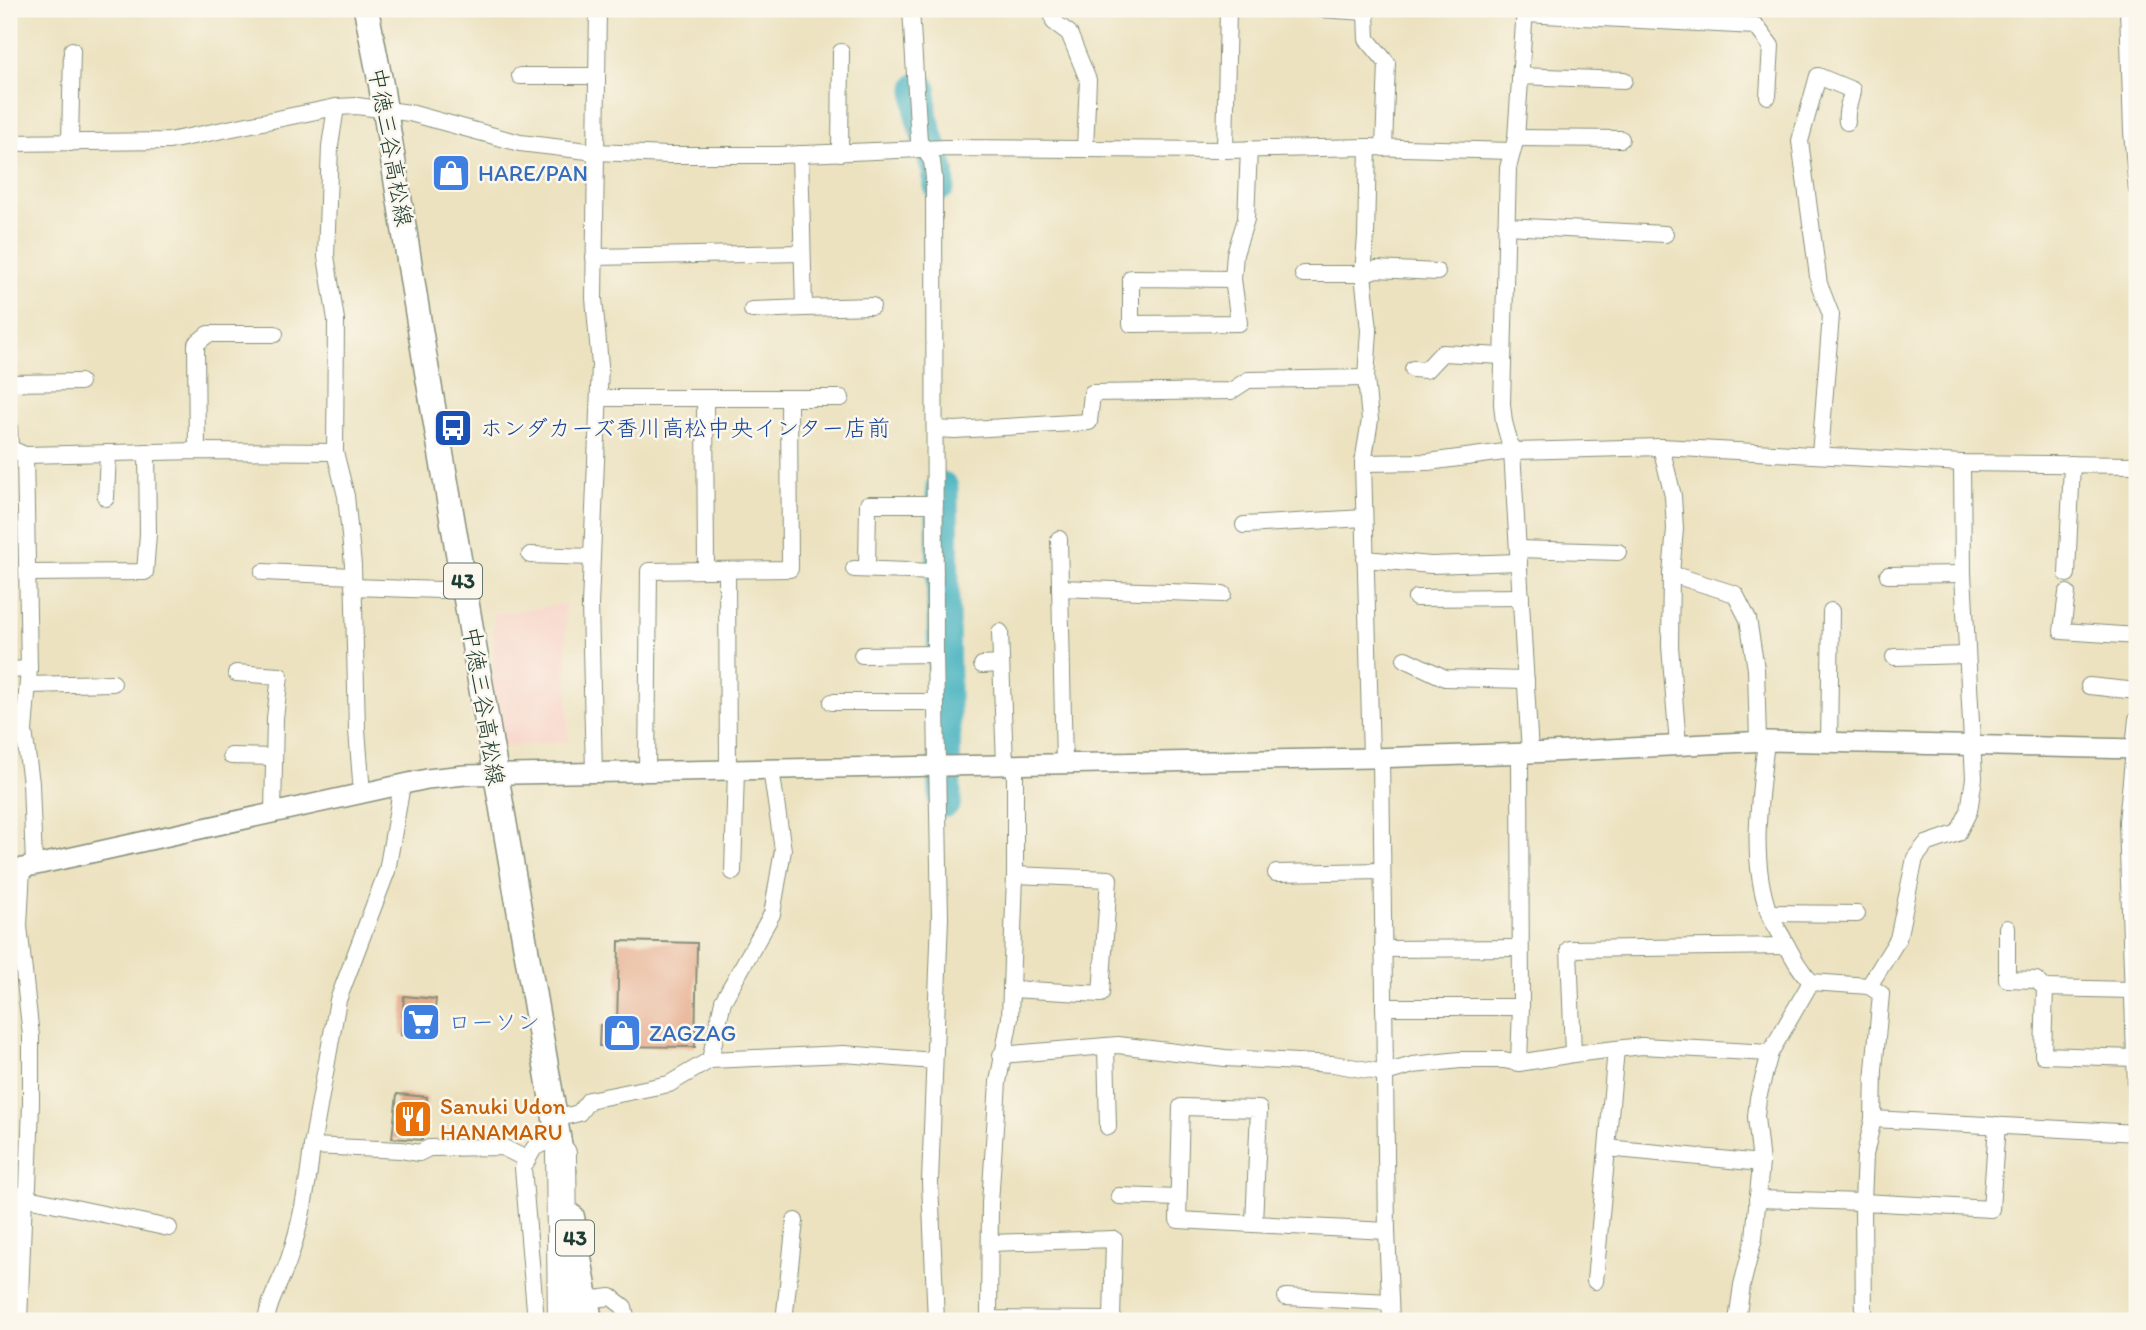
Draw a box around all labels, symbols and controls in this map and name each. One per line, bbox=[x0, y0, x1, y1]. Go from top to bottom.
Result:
street label: 中徳三谷高松線 bbox=[363, 65, 419, 229]
shop icon: HARE/PAN bbox=[430, 152, 472, 194]
place label: HARE/PAN bbox=[478, 159, 588, 187]
bus stop icon: ホンダカーズ香川高松中央インター店前 bbox=[432, 407, 474, 449]
place label: ホンダカーズ香川高松中央インター店前 bbox=[480, 414, 890, 442]
road number: 43 bbox=[444, 564, 482, 598]
street label: 中徳三谷高松線 bbox=[458, 624, 510, 788]
supermarket icon: ローソン bbox=[400, 1001, 442, 1043]
place label: ローソン bbox=[448, 1008, 540, 1036]
shop icon: ZAGZAG bbox=[601, 1012, 643, 1054]
place label: ZAGZAG bbox=[649, 1019, 736, 1047]
place label: Sanuki Udon HANAMARU bbox=[440, 1092, 566, 1146]
restaurant icon: Sanuki Udon HANAMARU bbox=[392, 1098, 434, 1140]
road number: 43 bbox=[556, 1220, 594, 1256]

